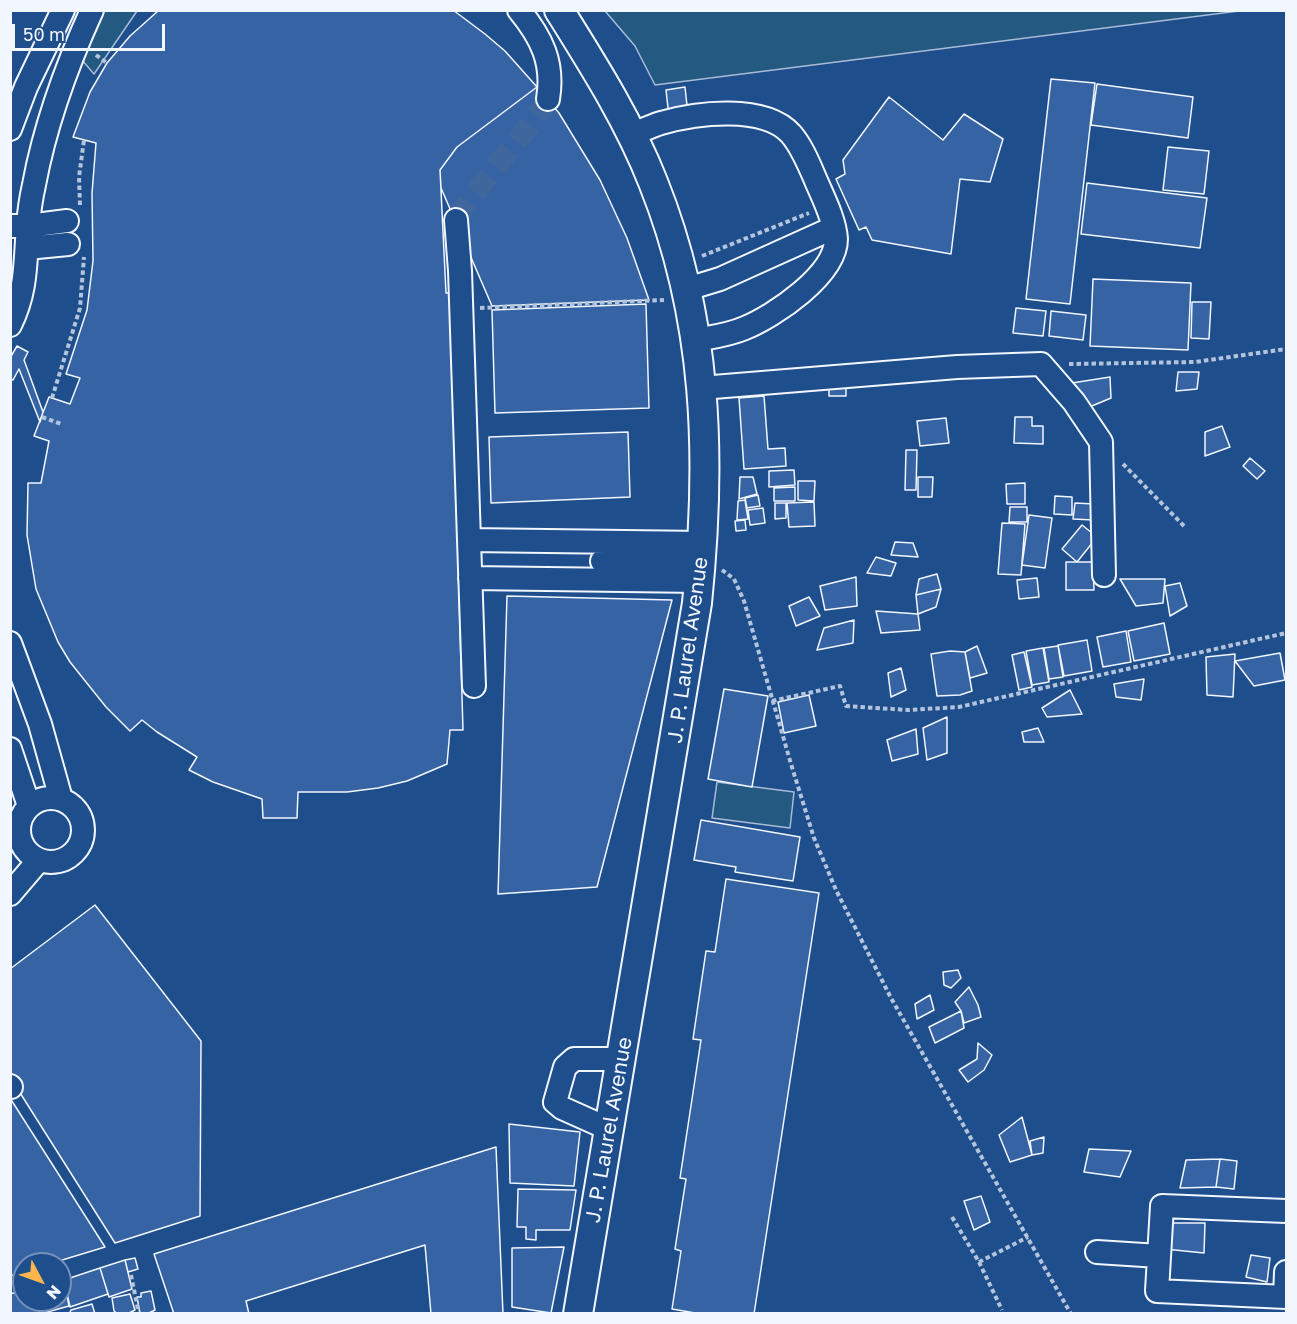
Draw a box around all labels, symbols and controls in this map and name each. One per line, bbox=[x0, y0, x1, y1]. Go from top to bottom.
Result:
scale bar bbox=[15, 12, 168, 50]
text: 50 m bbox=[23, 23, 65, 45]
street label: J. P. Laurel Avenue bbox=[662, 555, 714, 745]
street label: J. P. Laurel Avenue bbox=[580, 1035, 638, 1225]
north arrow bbox=[12, 1252, 72, 1312]
text: N bbox=[43, 1281, 66, 1304]

